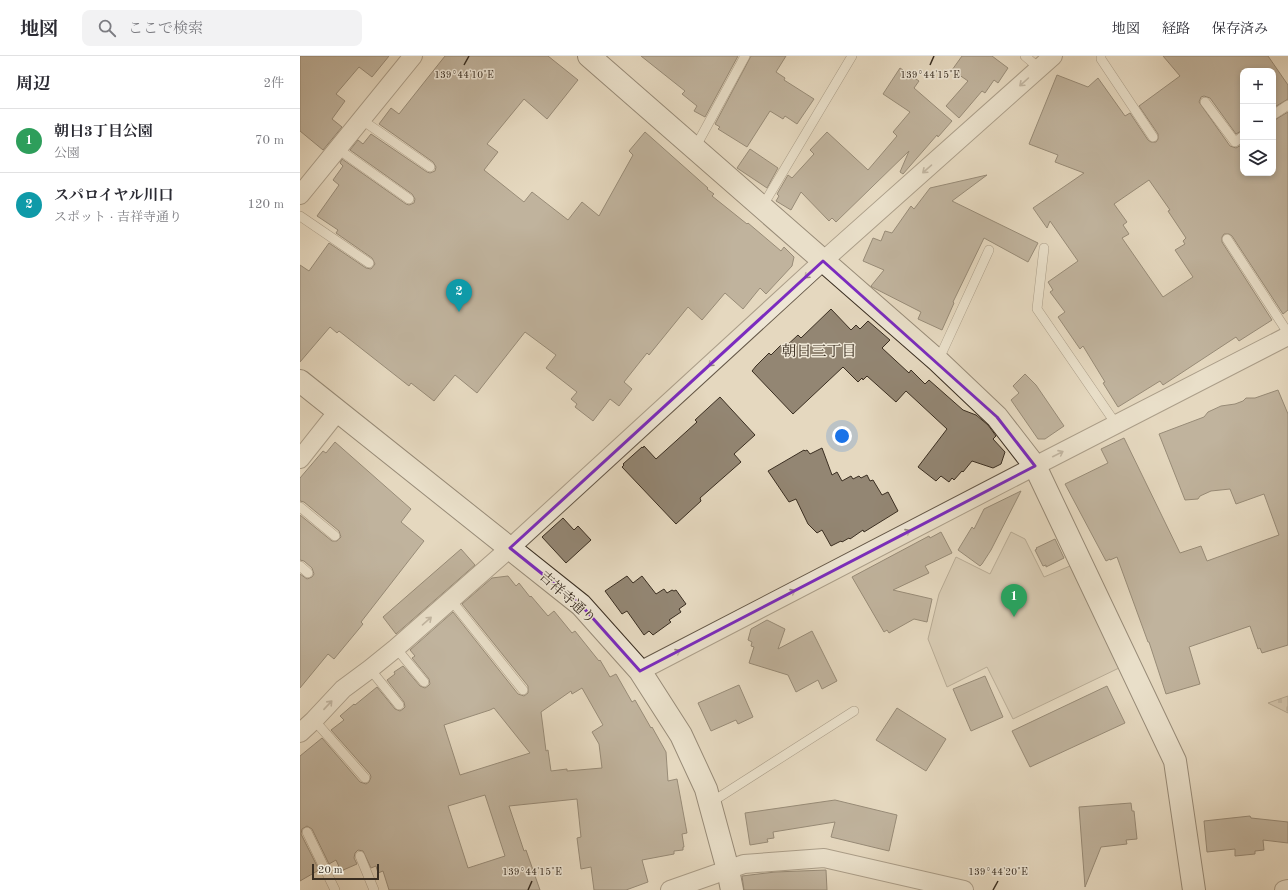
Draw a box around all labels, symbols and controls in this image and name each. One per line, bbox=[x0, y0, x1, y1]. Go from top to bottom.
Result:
search box bbox=[82, 10, 362, 46]
icon: search bbox=[96, 17, 118, 39]
text: 地図 bbox=[20, 21, 58, 40]
text: ここで検索 bbox=[128, 22, 203, 37]
text: 地図 bbox=[1112, 22, 1140, 36]
text: 経路 bbox=[1162, 22, 1190, 36]
text: 保存済み bbox=[1212, 22, 1268, 36]
map controls bbox=[1240, 68, 1276, 176]
button: + bbox=[1240, 68, 1276, 104]
text: 139°44'10"E bbox=[434, 70, 494, 80]
text: 139°44'15"E bbox=[900, 70, 960, 80]
text: 周辺 bbox=[16, 76, 50, 93]
text: 2件 bbox=[263, 77, 284, 90]
one-way arrow bbox=[1019, 78, 1029, 87]
button: − bbox=[1240, 104, 1276, 140]
text: 朝日3丁目公園 bbox=[54, 125, 153, 140]
text: 1 bbox=[25, 134, 33, 147]
text: 70 m bbox=[255, 134, 284, 147]
button: layers bbox=[1240, 140, 1276, 176]
text: 公園 bbox=[54, 147, 80, 160]
one-way arrow bbox=[922, 164, 932, 174]
text: スパロイヤル川口 bbox=[54, 189, 173, 204]
text: 2 bbox=[25, 198, 33, 211]
text: 120 m bbox=[247, 198, 284, 211]
text: スポット · 吉祥寺通り bbox=[54, 211, 182, 224]
one-way arrow bbox=[804, 269, 814, 279]
pin: 2 bbox=[446, 279, 472, 312]
district label: 朝日三丁目 bbox=[781, 343, 857, 360]
one-way arrow bbox=[708, 357, 718, 367]
your location bbox=[832, 426, 852, 446]
one-way arrow bbox=[1052, 450, 1064, 457]
one-way arrow bbox=[899, 529, 911, 536]
street label: 吉祥寺通り bbox=[537, 568, 599, 626]
pin: 1 bbox=[1001, 584, 1027, 617]
one-way arrow bbox=[784, 589, 796, 596]
one-way arrow bbox=[421, 617, 432, 626]
one-way arrow bbox=[669, 649, 681, 656]
one-way arrow bbox=[323, 700, 333, 710]
scale bar bbox=[312, 862, 379, 881]
text: 20 m bbox=[318, 865, 343, 876]
text: 139°44'15"E bbox=[502, 867, 562, 877]
text: 139°44'20"E bbox=[968, 867, 1028, 877]

